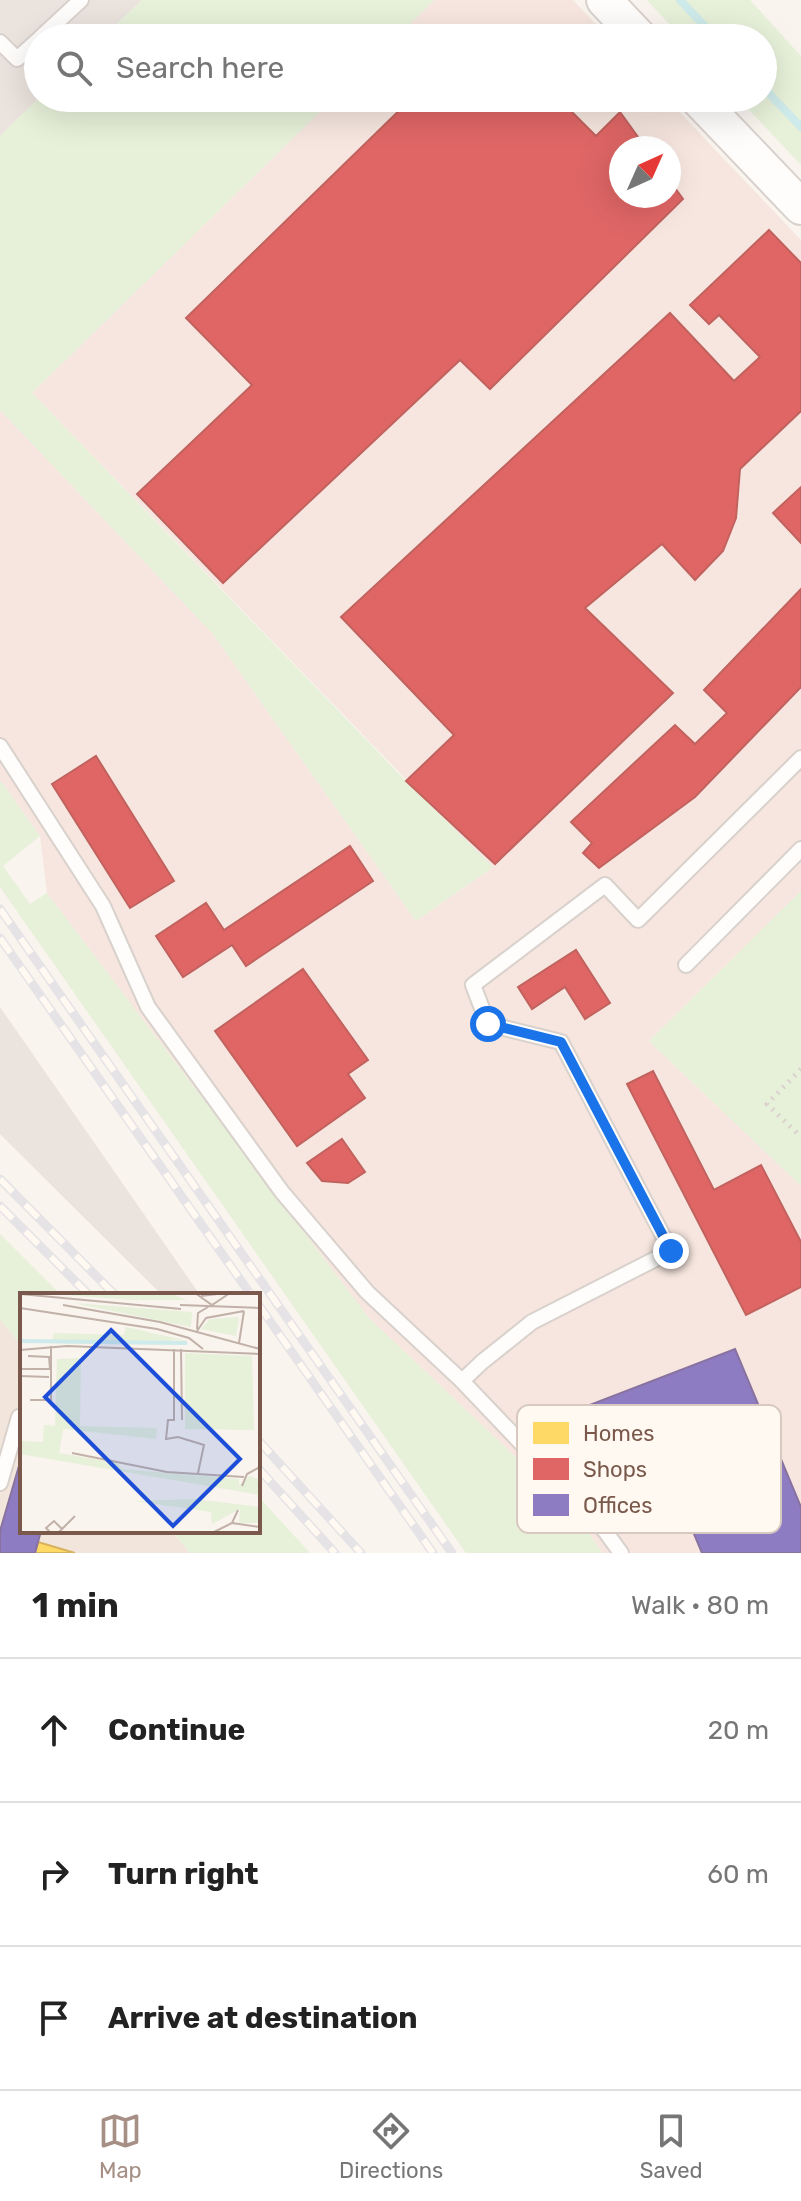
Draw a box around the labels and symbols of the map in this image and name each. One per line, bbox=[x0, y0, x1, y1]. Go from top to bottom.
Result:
north arrow bbox=[609, 136, 681, 208]
route start bbox=[470, 1006, 506, 1042]
route end bbox=[653, 1233, 689, 1269]
inset map bbox=[20, 1293, 260, 1533]
legend bbox=[517, 1405, 781, 1533]
text: Homes bbox=[583, 1420, 654, 1447]
text: Shops bbox=[583, 1456, 647, 1483]
text: Offices bbox=[583, 1492, 652, 1519]

